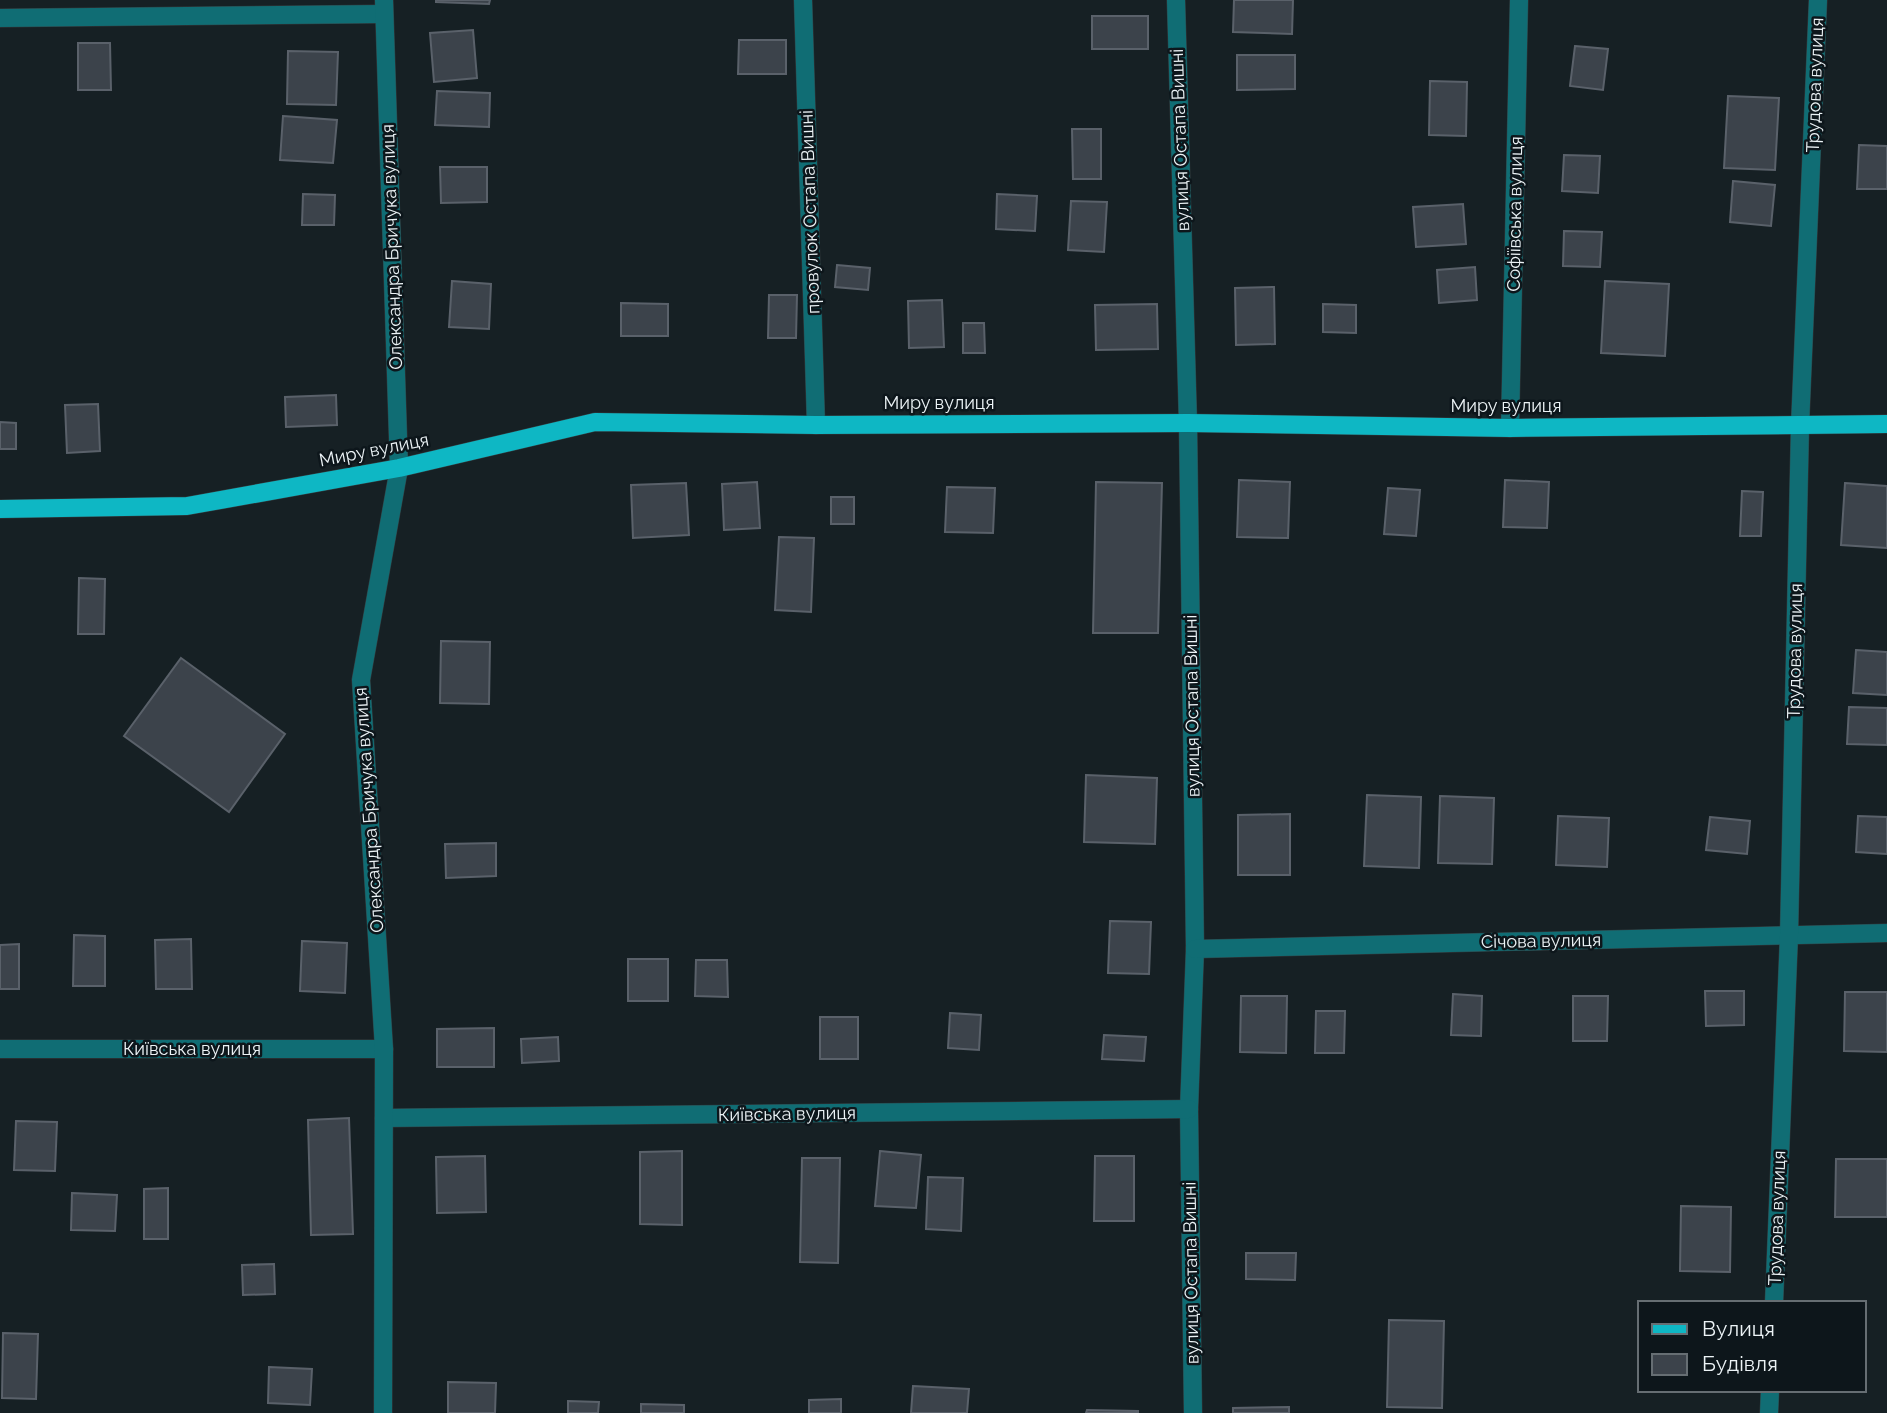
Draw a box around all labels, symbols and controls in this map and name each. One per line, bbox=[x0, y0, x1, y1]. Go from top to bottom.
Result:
street label: Трудова вулиця bbox=[1802, 17, 1827, 153]
street label: вулиця Остапа Вишні bbox=[1166, 48, 1193, 232]
street label: провулок Остапа Вишні bbox=[795, 110, 824, 314]
street label: Олександра Бричука вулиця bbox=[377, 124, 406, 370]
street label: Софіївська вулиця bbox=[1503, 136, 1526, 292]
street label: Миру вулиця bbox=[883, 392, 995, 413]
street label: Миру вулиця bbox=[1450, 395, 1562, 416]
street label: Миру вулиця bbox=[317, 429, 430, 470]
street label: Трудова вулиця bbox=[1783, 583, 1806, 719]
street label: вулиця Остапа Вишні bbox=[1179, 615, 1204, 797]
street label: Олександра Бричука вулиця bbox=[349, 687, 388, 933]
street label: Січова вулиця bbox=[1481, 929, 1601, 952]
street label: Київська вулиця bbox=[123, 1038, 261, 1059]
street label: Київська вулиця bbox=[718, 1102, 856, 1125]
street label: Трудова вулиця bbox=[1764, 1150, 1789, 1286]
street label: вулиця Остапа Вишні bbox=[1178, 1182, 1203, 1364]
legend bbox=[1638, 1301, 1866, 1392]
text: Вулиця bbox=[1702, 1316, 1775, 1341]
text: Будівля bbox=[1702, 1351, 1778, 1376]

